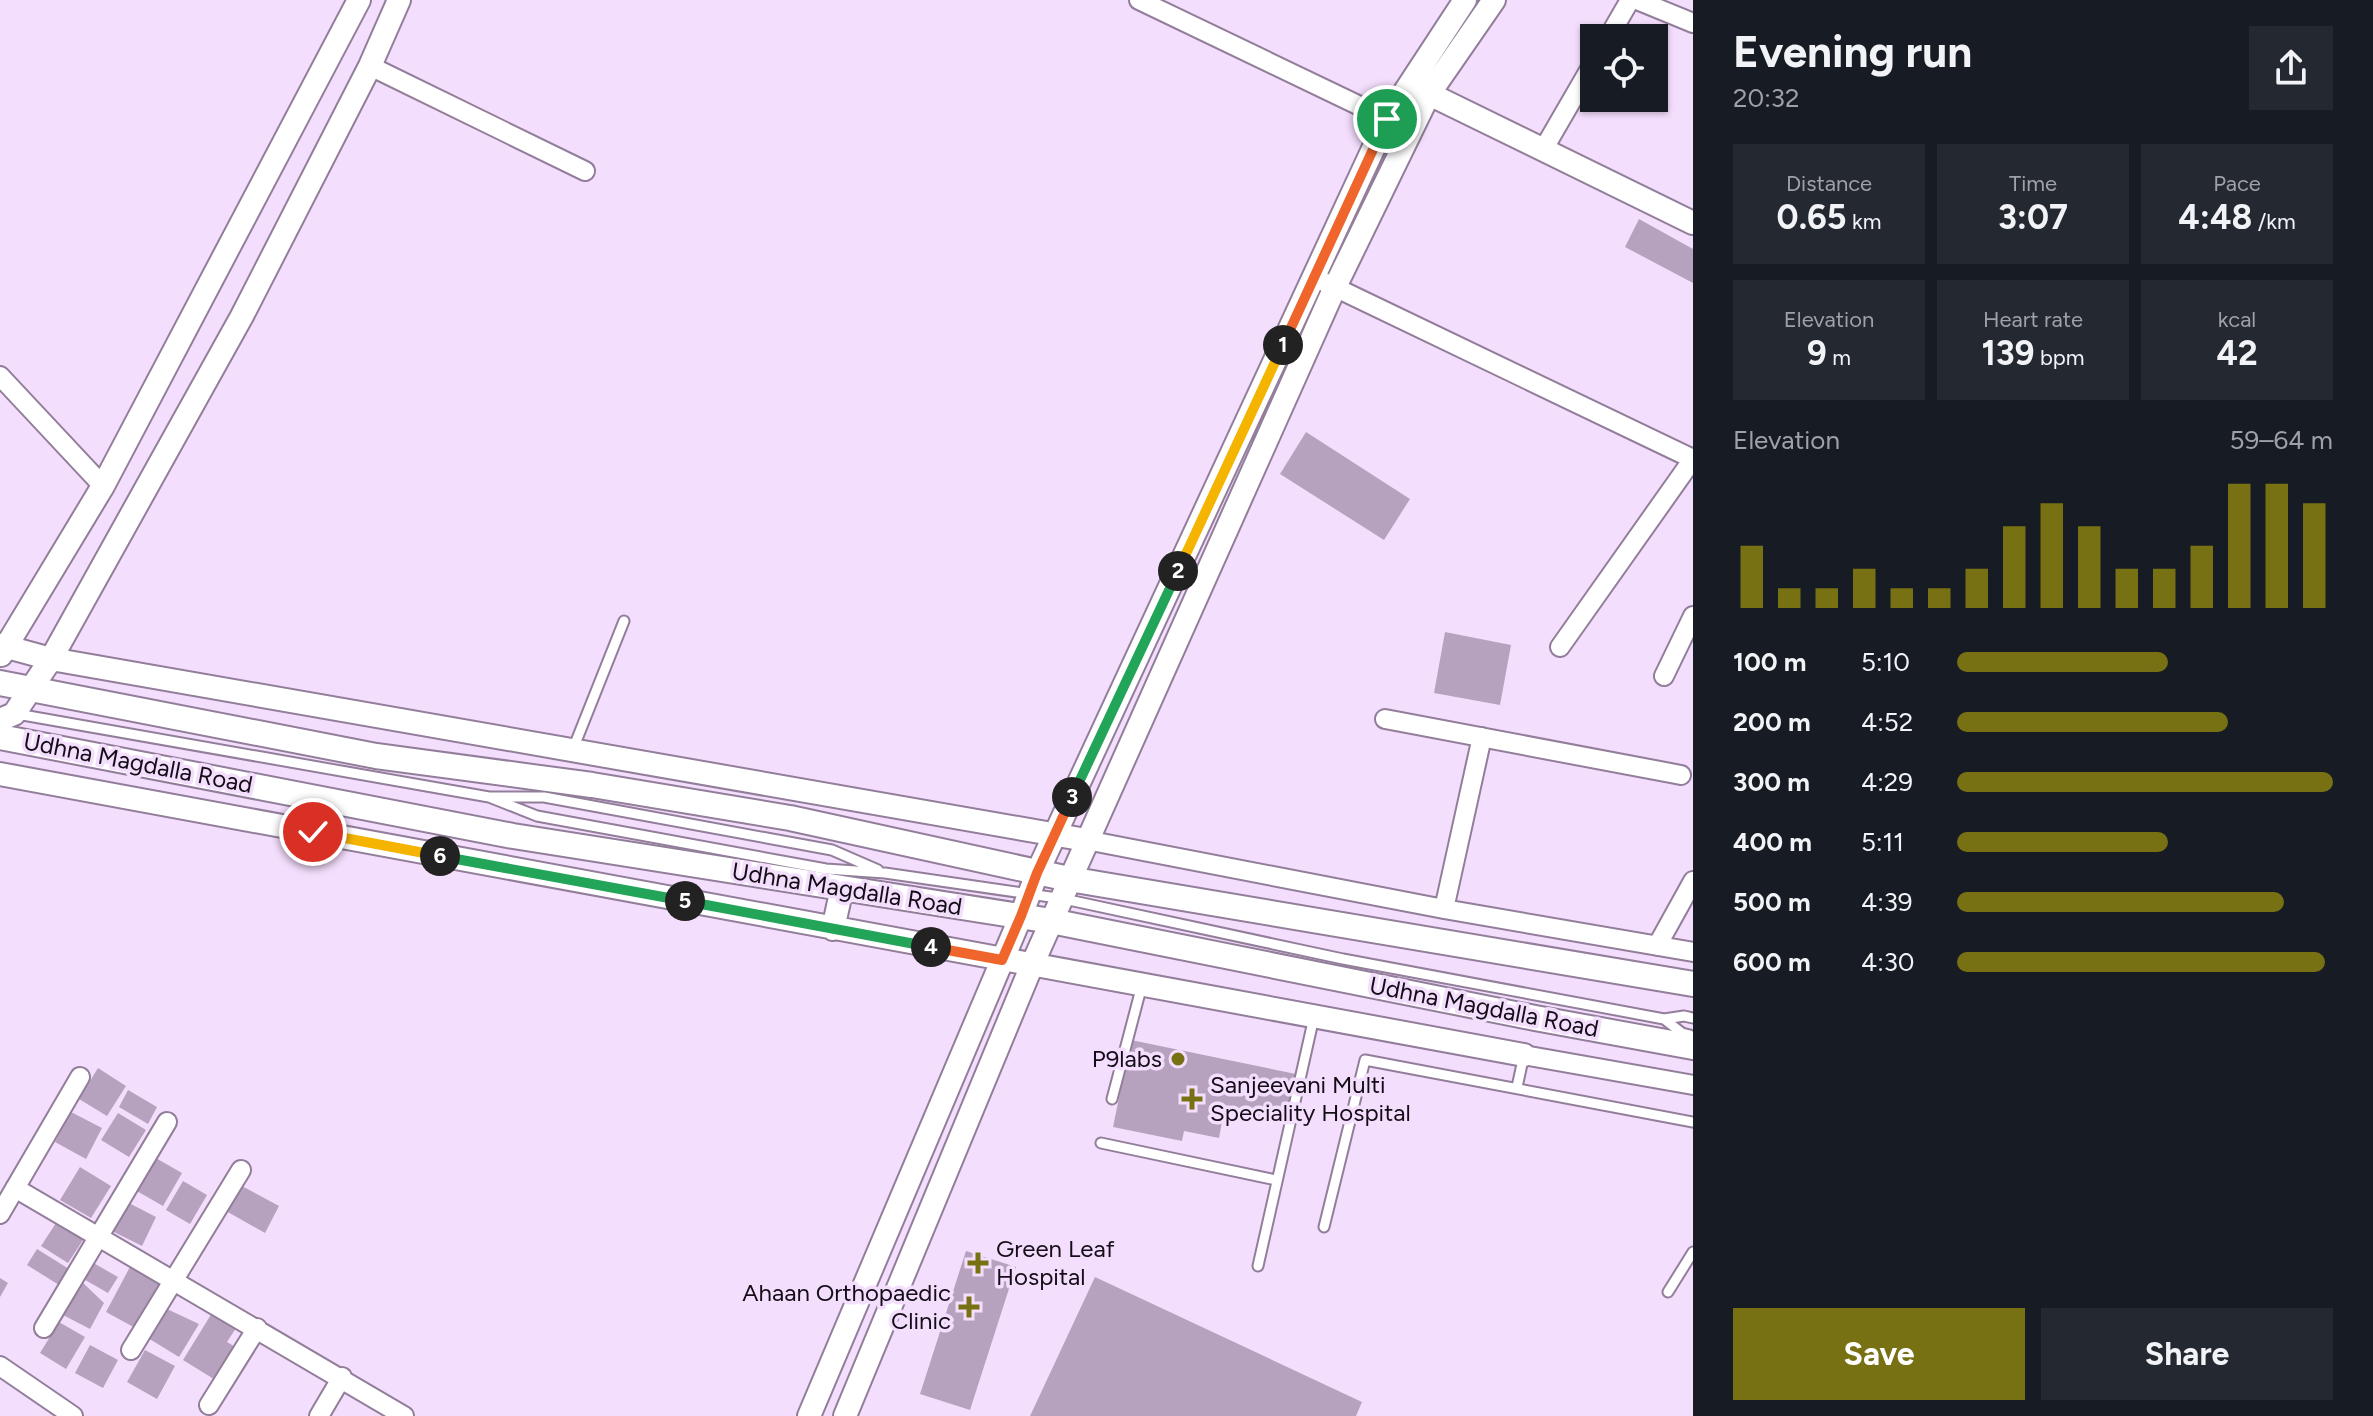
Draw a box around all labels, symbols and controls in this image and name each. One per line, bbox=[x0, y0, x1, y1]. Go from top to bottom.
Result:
map controls bbox=[1580, 24, 1668, 112]
button: locate bbox=[1580, 24, 1668, 112]
text: Evening run bbox=[1733, 25, 1972, 78]
button: share bbox=[2249, 26, 2333, 110]
text: 20:32 bbox=[1733, 82, 1799, 114]
pin bbox=[1353, 85, 1421, 153]
icon: arrive bbox=[1365, 97, 1409, 141]
text: Distance bbox=[1786, 170, 1872, 197]
text: Time bbox=[2009, 170, 2057, 197]
text: Pace bbox=[2213, 170, 2261, 197]
text: 0.65 bbox=[1777, 197, 1847, 238]
text: 3:07 bbox=[1998, 197, 2068, 238]
text: 4:48 bbox=[2178, 197, 2252, 238]
text: km bbox=[1847, 208, 1881, 235]
text: /km bbox=[2252, 208, 2296, 235]
text: Elevation bbox=[1784, 306, 1874, 333]
text: Heart rate bbox=[1983, 306, 2083, 333]
text: kcal bbox=[2218, 306, 2256, 333]
pin: 1 bbox=[1263, 325, 1303, 365]
text: 1 bbox=[1278, 331, 1288, 358]
text: 9 bbox=[1807, 333, 1827, 374]
text: 139 bbox=[1981, 333, 2034, 374]
text: 42 bbox=[2216, 333, 2258, 374]
text: m bbox=[1827, 344, 1851, 371]
text: bpm bbox=[2034, 344, 2085, 371]
text: Elevation bbox=[1733, 424, 1840, 456]
text: 59–64 m bbox=[2230, 424, 2333, 456]
pin: 2 bbox=[1158, 551, 1198, 591]
text: 2 bbox=[1172, 557, 1184, 584]
text: 100 m bbox=[1733, 646, 1807, 678]
text: 5:10 bbox=[1861, 646, 1910, 678]
text: 200 m bbox=[1733, 706, 1811, 738]
text: 4:52 bbox=[1861, 706, 1913, 738]
street label: Udhna Magdalla Road bbox=[21, 726, 255, 799]
text: 300 m bbox=[1733, 766, 1810, 798]
text: 4:29 bbox=[1861, 766, 1913, 798]
pin: 3 bbox=[1052, 777, 1092, 817]
text: 3 bbox=[1066, 783, 1078, 810]
pin bbox=[279, 798, 347, 866]
icon: check bbox=[291, 810, 335, 854]
text: 400 m bbox=[1733, 826, 1812, 858]
text: 5:11 bbox=[1861, 826, 1904, 858]
pin: 6 bbox=[420, 836, 460, 876]
text: 6 bbox=[434, 842, 446, 869]
street label: Udhna Magdalla Road bbox=[730, 856, 964, 921]
pin: 5 bbox=[665, 881, 705, 921]
text: 500 m bbox=[1733, 886, 1811, 918]
text: 4:39 bbox=[1861, 886, 1913, 918]
text: 5 bbox=[679, 887, 691, 914]
pin: 4 bbox=[911, 927, 951, 967]
text: 4 bbox=[924, 933, 938, 960]
text: 600 m bbox=[1733, 946, 1811, 978]
text: 4:30 bbox=[1861, 946, 1915, 978]
street label: Udhna Magdalla Road bbox=[1367, 970, 1601, 1043]
place label: P9labs bbox=[1092, 1044, 1162, 1073]
marker: P9labs bbox=[1169, 1050, 1187, 1068]
place label: Sanjeevani Multi Speciality Hospital bbox=[1210, 1070, 1411, 1127]
marker: Sanjeevani Multi Speciality Hospital bbox=[1181, 1088, 1203, 1110]
place label: Green Leaf Hospital bbox=[996, 1234, 1115, 1291]
marker: Green Leaf Hospital bbox=[967, 1252, 989, 1274]
place label: Ahaan Orthopaedic Clinic bbox=[742, 1278, 951, 1335]
marker: Ahaan Orthopaedic Clinic bbox=[958, 1296, 980, 1318]
button: Save bbox=[1733, 1308, 2025, 1400]
button: Share bbox=[2041, 1308, 2333, 1400]

